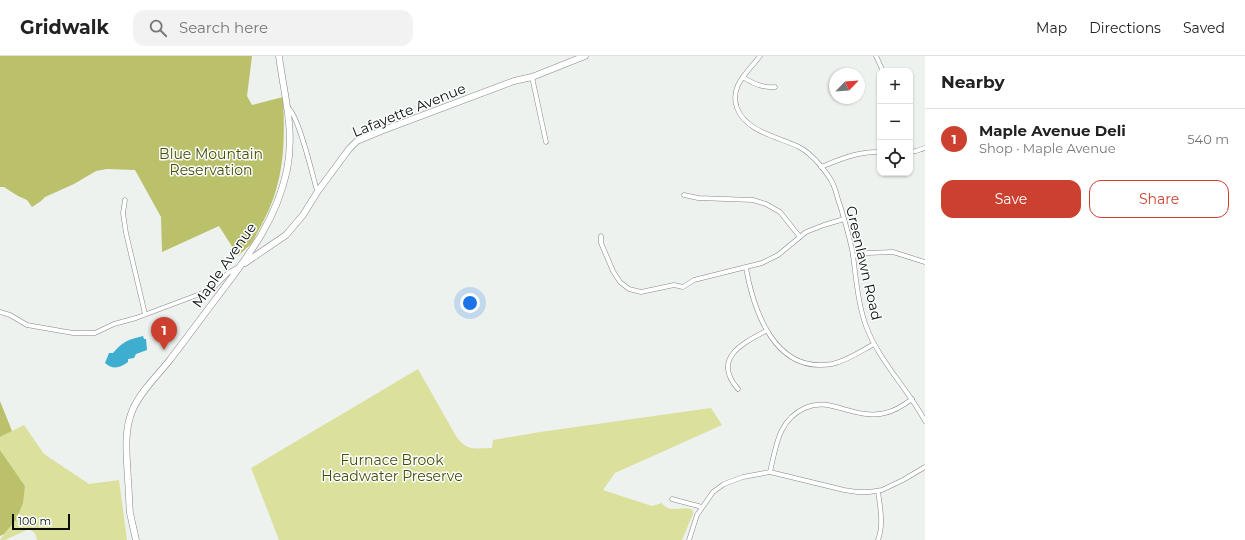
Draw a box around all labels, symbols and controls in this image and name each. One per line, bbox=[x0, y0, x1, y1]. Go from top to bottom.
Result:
search box bbox=[133, 10, 413, 46]
text: Gridwalk bbox=[20, 16, 109, 39]
icon: search bbox=[147, 17, 169, 39]
text: Search here bbox=[179, 18, 268, 37]
text: Map bbox=[1036, 19, 1067, 37]
text: Directions bbox=[1089, 19, 1161, 37]
text: Saved bbox=[1183, 19, 1225, 37]
north arrow bbox=[829, 68, 865, 104]
map controls bbox=[877, 68, 913, 176]
button: + bbox=[877, 68, 913, 104]
text: Nearby bbox=[941, 72, 1005, 92]
street label: Lafayette Avenue bbox=[350, 79, 468, 141]
button: − bbox=[877, 104, 913, 140]
text: Maple Avenue Deli bbox=[979, 121, 1126, 140]
text: 1 bbox=[951, 131, 957, 147]
text: 540 m bbox=[1187, 131, 1229, 147]
button: locate bbox=[877, 140, 913, 176]
text: Shop · Maple Avenue bbox=[979, 140, 1116, 156]
park label: Blue Mountain Reservation bbox=[159, 145, 263, 179]
button: Save bbox=[941, 180, 1081, 218]
button: Share bbox=[1089, 180, 1229, 218]
street label: Greenlawn Road bbox=[842, 204, 886, 322]
street label: Maple Avenue bbox=[188, 219, 260, 311]
your location bbox=[460, 293, 480, 313]
pin: 1 bbox=[151, 317, 177, 350]
park label: Furnace Brook Headwater Preserve bbox=[321, 451, 463, 485]
scale bar bbox=[12, 512, 70, 531]
text: 100 m bbox=[18, 514, 51, 528]

